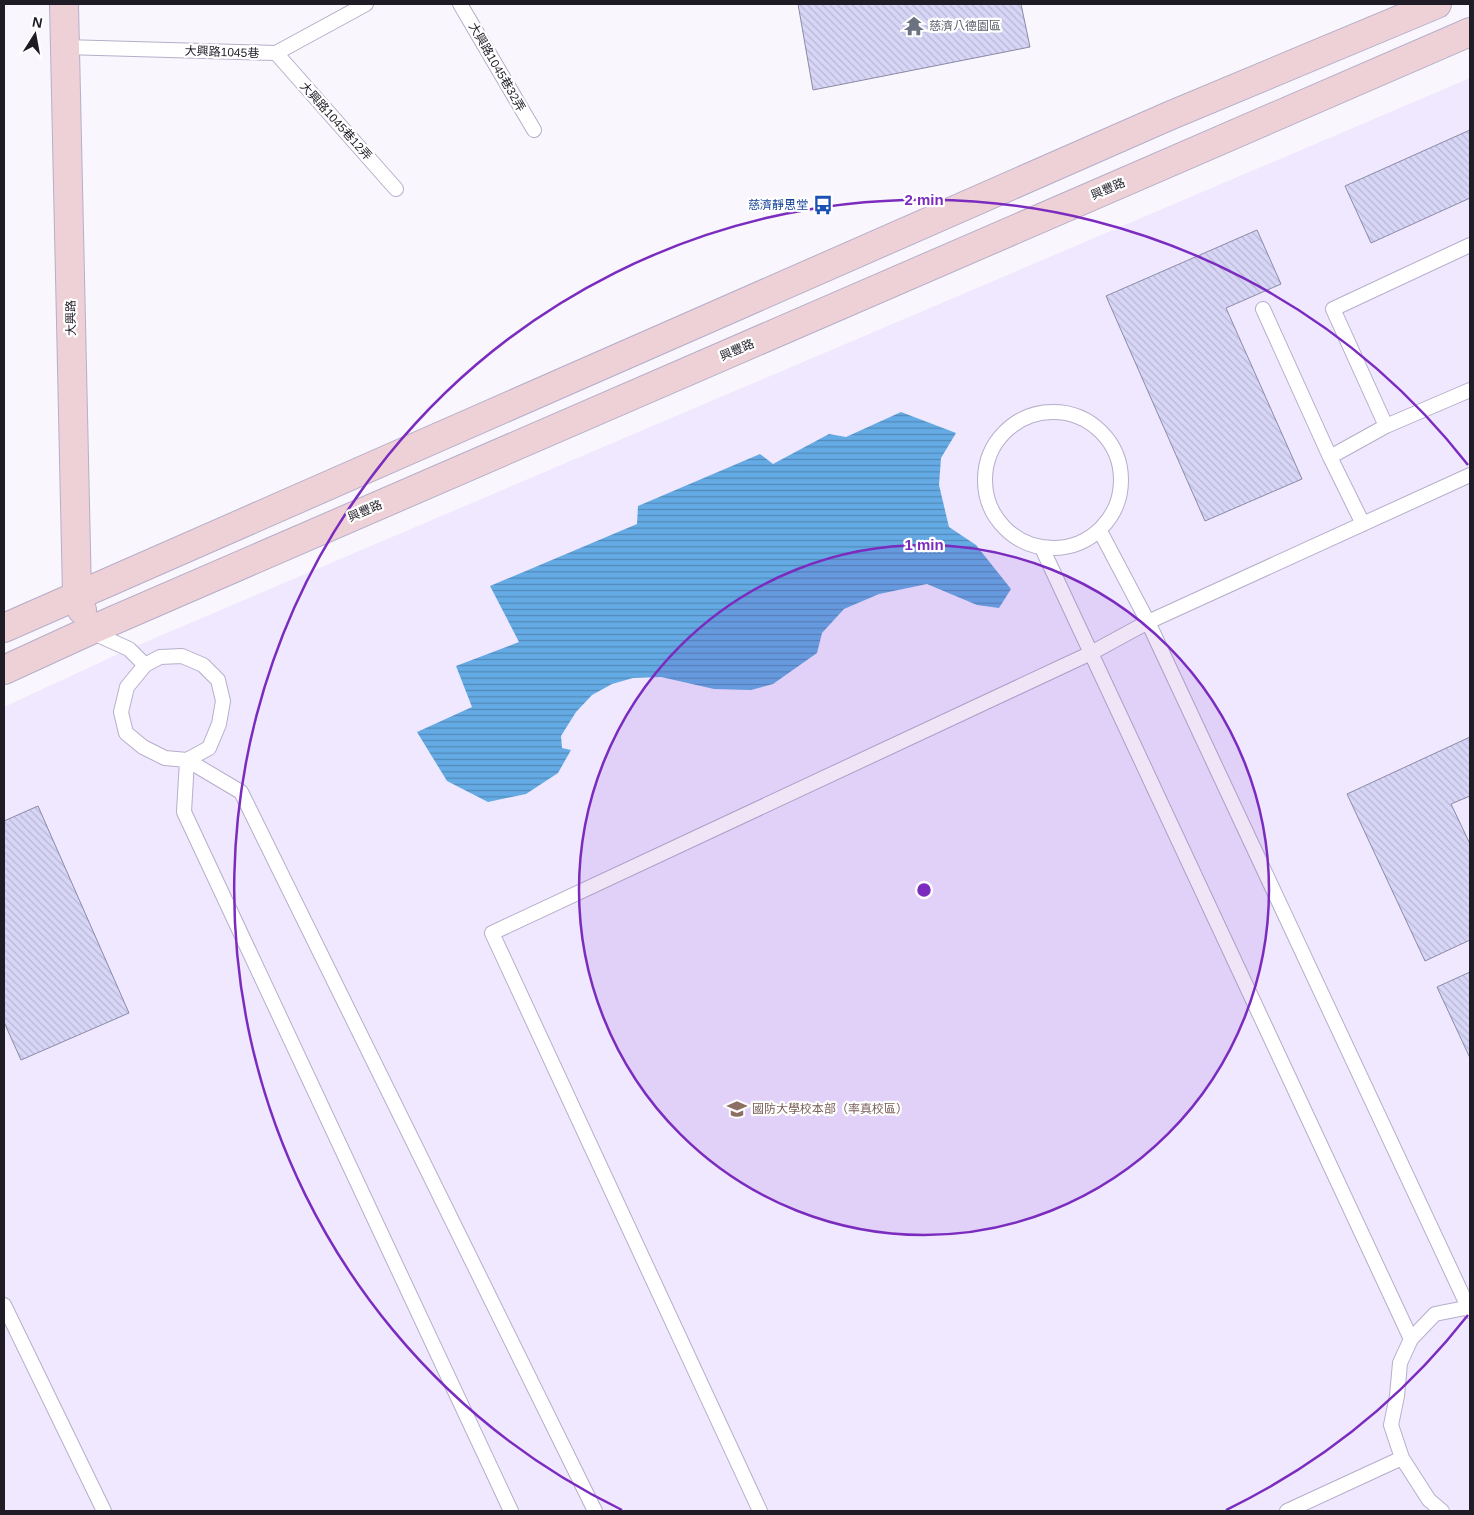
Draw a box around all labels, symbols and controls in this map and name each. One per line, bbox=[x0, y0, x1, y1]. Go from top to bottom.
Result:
north arrow bbox=[10, 10, 60, 60]
text: N bbox=[31, 13, 44, 31]
temple icon: 慈濟八德園區 bbox=[903, 15, 925, 37]
place label: 慈濟八德園區 bbox=[929, 19, 1001, 33]
street label: 大興路1045巷32弄 bbox=[466, 20, 528, 114]
street label: 大興路1045巷 bbox=[184, 44, 260, 60]
street label: 大興路1045巷12弄 bbox=[297, 79, 375, 163]
street label: 興豐路 bbox=[1089, 176, 1127, 202]
text: 2 min bbox=[904, 191, 944, 208]
bus stop icon: 慈濟靜思堂 bbox=[812, 194, 834, 216]
place label: 慈濟靜思堂 bbox=[748, 198, 808, 212]
street label: 大興路 bbox=[64, 300, 78, 336]
street label: 興豐路 bbox=[718, 337, 756, 363]
street label: 興豐路 bbox=[346, 498, 384, 524]
text: 1 min bbox=[904, 536, 944, 553]
centre of rings bbox=[915, 881, 933, 899]
school or university icon: 國防大學校本部（率真校區） bbox=[726, 1098, 748, 1120]
place label: 國防大學校本部（率真校區） bbox=[752, 1102, 908, 1116]

